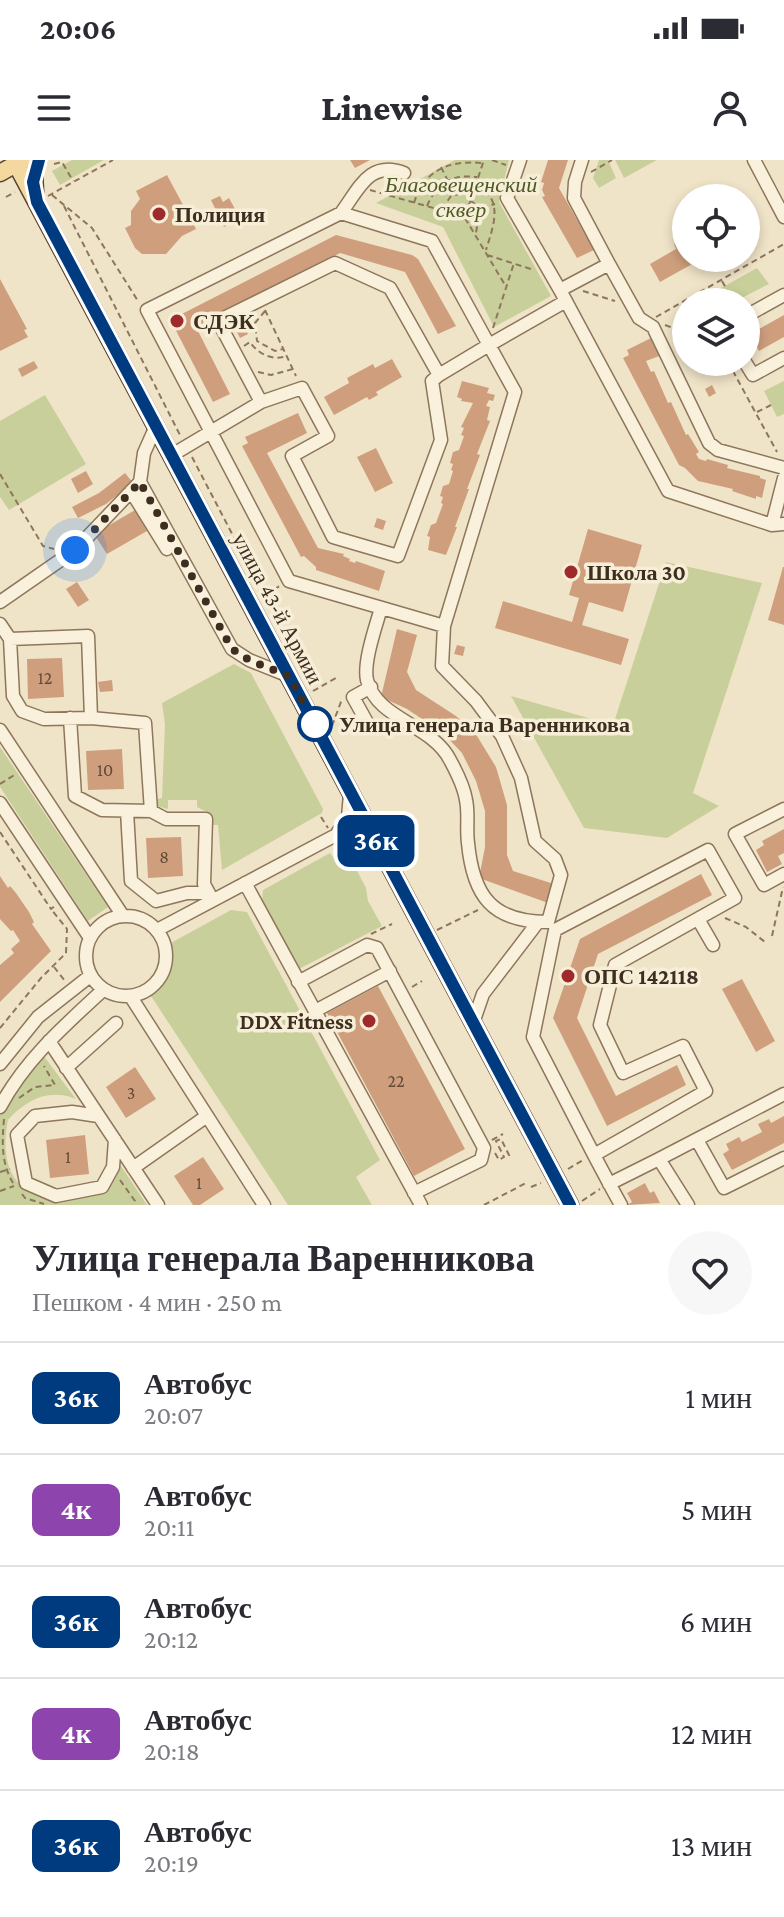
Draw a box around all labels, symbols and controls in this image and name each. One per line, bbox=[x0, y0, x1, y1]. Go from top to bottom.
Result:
text: 20:06 bbox=[40, 12, 116, 45]
icon: menu bbox=[32, 86, 76, 130]
icon: person bbox=[708, 86, 752, 130]
text: Linewise bbox=[321, 88, 463, 128]
park label: Благовещенский сквер bbox=[384, 172, 537, 222]
map controls bbox=[672, 184, 760, 376]
button: locate bbox=[672, 184, 760, 272]
place label: Полиция bbox=[175, 202, 265, 227]
marker: Полиция bbox=[150, 205, 168, 223]
button: layers bbox=[672, 288, 760, 376]
place label: СДЭК bbox=[193, 309, 254, 334]
marker: СДЭК bbox=[168, 312, 186, 330]
street label: улица 43-й Армии bbox=[227, 528, 328, 688]
your location bbox=[55, 530, 95, 570]
place label: Школа 30 bbox=[587, 560, 686, 585]
marker: Школа 30 bbox=[562, 563, 580, 581]
house number: 12 bbox=[38, 668, 52, 688]
marker: Улица генерала Варенникова bbox=[298, 707, 332, 741]
place label: Улица генерала Варенникова bbox=[339, 712, 630, 737]
house number: 10 bbox=[97, 760, 113, 780]
line badge: 36к bbox=[330, 815, 422, 867]
text: 36к bbox=[353, 825, 399, 856]
house number: 8 bbox=[159, 847, 169, 867]
place label: ОПС 142118 bbox=[584, 964, 699, 989]
marker: ОПС 142118 bbox=[559, 967, 577, 985]
place label: DDX Fitness bbox=[240, 1009, 353, 1034]
marker: DDX Fitness bbox=[360, 1012, 378, 1030]
house number: 22 bbox=[387, 1071, 405, 1091]
house number: 3 bbox=[127, 1083, 135, 1103]
house number: 1 bbox=[65, 1147, 71, 1167]
house number: 1 bbox=[196, 1173, 202, 1193]
button: heart bbox=[668, 1231, 752, 1315]
text: Улица генерала Варенникова bbox=[32, 1237, 535, 1279]
text: Пешком · 4 мин · 250 m bbox=[32, 1288, 282, 1317]
text: Автобус bbox=[144, 1367, 252, 1400]
text: 1 мин bbox=[685, 1381, 752, 1414]
text: 36к bbox=[53, 1382, 99, 1413]
text: 20:07 bbox=[144, 1401, 203, 1430]
text: Автобус bbox=[144, 1479, 252, 1512]
text: 5 мин bbox=[681, 1493, 752, 1526]
text: 4к bbox=[60, 1494, 92, 1525]
text: 20:11 bbox=[144, 1513, 194, 1542]
text: Автобус bbox=[144, 1591, 252, 1624]
text: 6 мин bbox=[680, 1605, 752, 1638]
text: 36к bbox=[53, 1606, 99, 1637]
text: 20:12 bbox=[144, 1625, 198, 1654]
text: Автобус bbox=[144, 1703, 252, 1736]
text: 12 мин bbox=[671, 1717, 752, 1750]
text: 4к bbox=[60, 1718, 92, 1749]
text: 20:18 bbox=[144, 1737, 200, 1766]
text: Автобус bbox=[144, 1815, 252, 1848]
text: 13 мин bbox=[671, 1829, 752, 1862]
text: 36к bbox=[53, 1830, 99, 1861]
text: 20:19 bbox=[144, 1849, 199, 1878]

